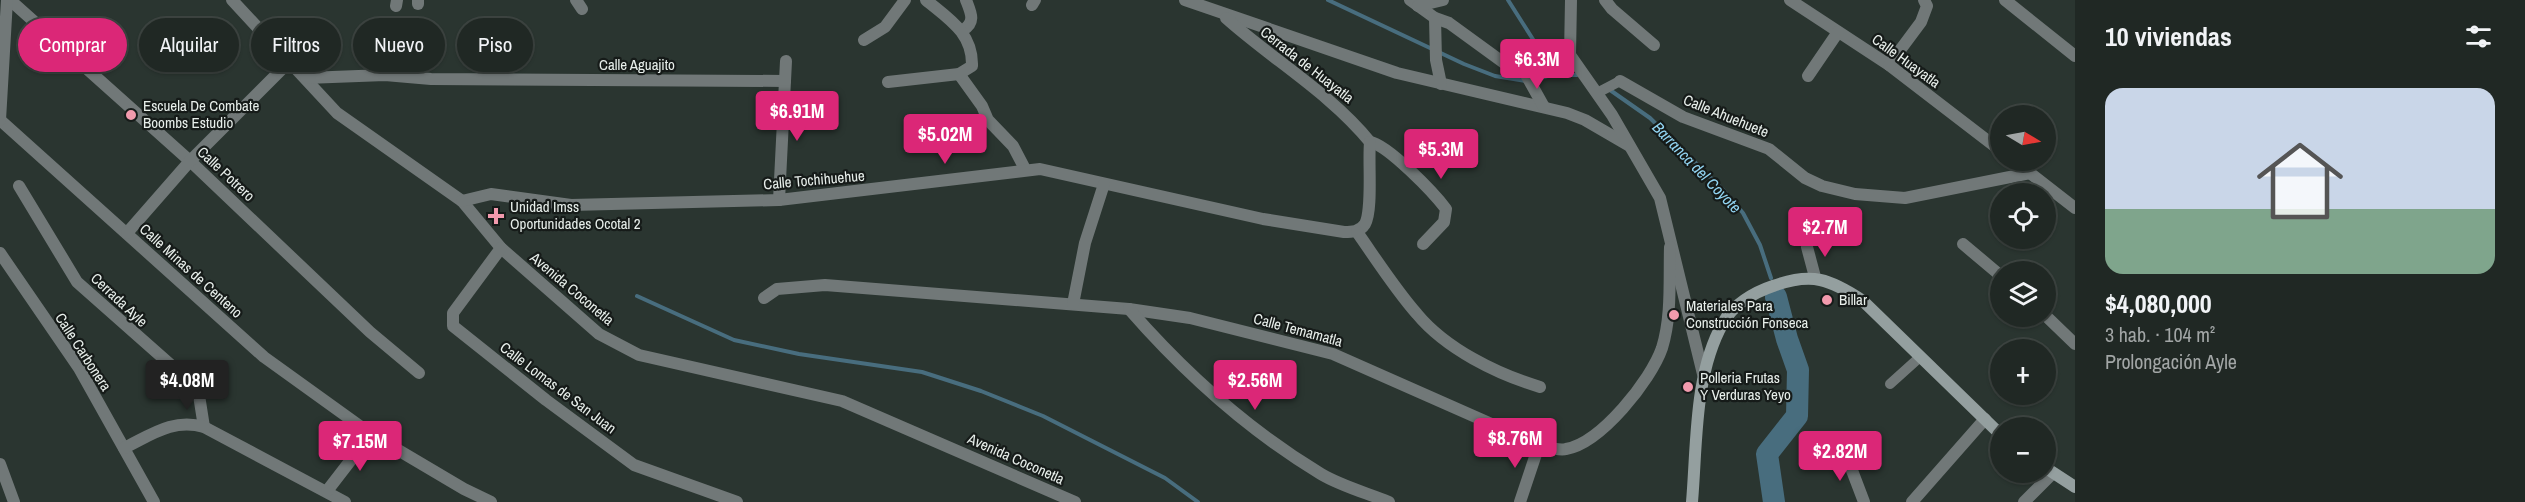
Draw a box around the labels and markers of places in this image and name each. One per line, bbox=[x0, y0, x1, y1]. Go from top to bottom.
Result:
pin: $6.3M bbox=[1495, 39, 1579, 90]
pin: $6.91M bbox=[748, 91, 846, 142]
place label: Escuela De Combate Boombs Estudio bbox=[143, 95, 259, 133]
marker: Escuela De Combate Boombs Estudio bbox=[124, 108, 138, 122]
pin: $5.02M bbox=[896, 114, 994, 165]
pin: $5.3M bbox=[1399, 129, 1483, 180]
place label: Unidad Imss Oportunidades Ocotal 2 bbox=[510, 196, 641, 234]
marker: Unidad Imss Oportunidades Ocotal 2 bbox=[487, 207, 505, 225]
pin: $2.7M bbox=[1783, 207, 1867, 258]
place label: Billar bbox=[1839, 289, 1867, 310]
marker: Billar bbox=[1820, 293, 1834, 307]
place label: Materiales Para Construcción Fonseca bbox=[1686, 295, 1809, 333]
marker: Materiales Para Construcción Fonseca bbox=[1667, 308, 1681, 322]
pin: $4.08M bbox=[138, 360, 236, 411]
pin: $2.56M bbox=[1206, 360, 1304, 411]
place label: Polleria Frutas Y Verduras Yeyo bbox=[1700, 367, 1791, 405]
marker: Polleria Frutas Y Verduras Yeyo bbox=[1681, 380, 1695, 394]
pin: $8.76M bbox=[1466, 418, 1564, 469]
pin: $7.15M bbox=[311, 421, 409, 472]
pin: $2.82M bbox=[1791, 431, 1889, 482]

